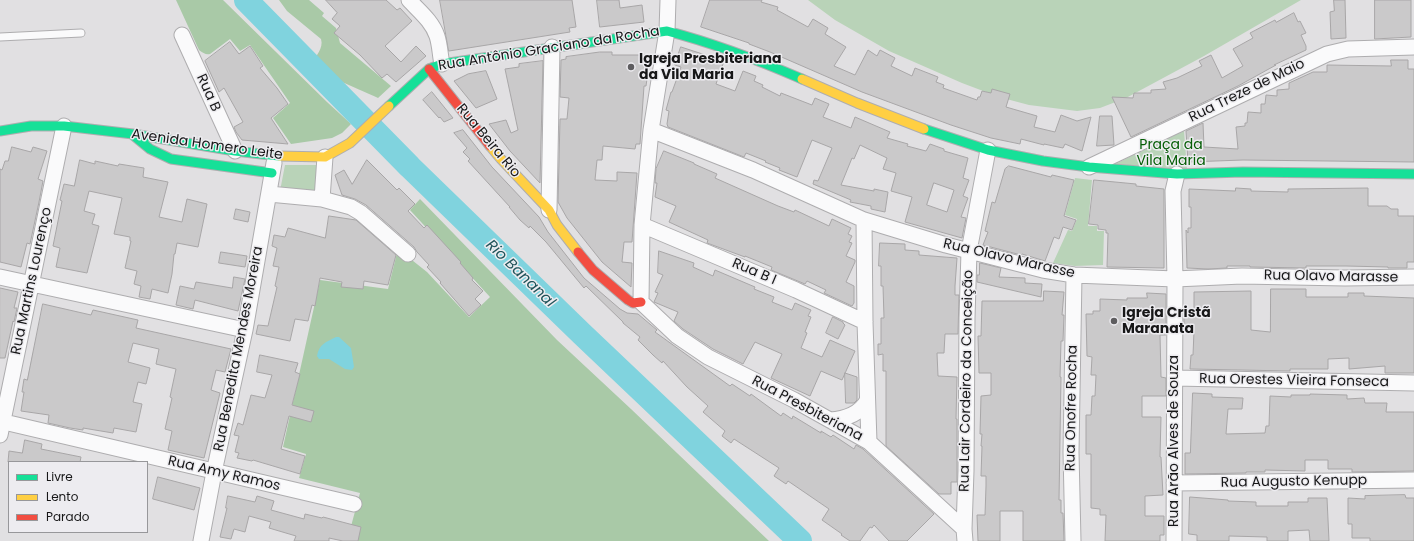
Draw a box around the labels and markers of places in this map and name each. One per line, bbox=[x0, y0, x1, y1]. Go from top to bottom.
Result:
place label: Igreja Presbiteriana da Vila Maria bbox=[639, 51, 782, 84]
marker: Igreja Presbiteriana da Vila Maria bbox=[626, 62, 636, 72]
place label: Igreja Cristã Maranata bbox=[1122, 305, 1211, 338]
marker: Igreja Cristã Maranata bbox=[1109, 316, 1119, 326]

